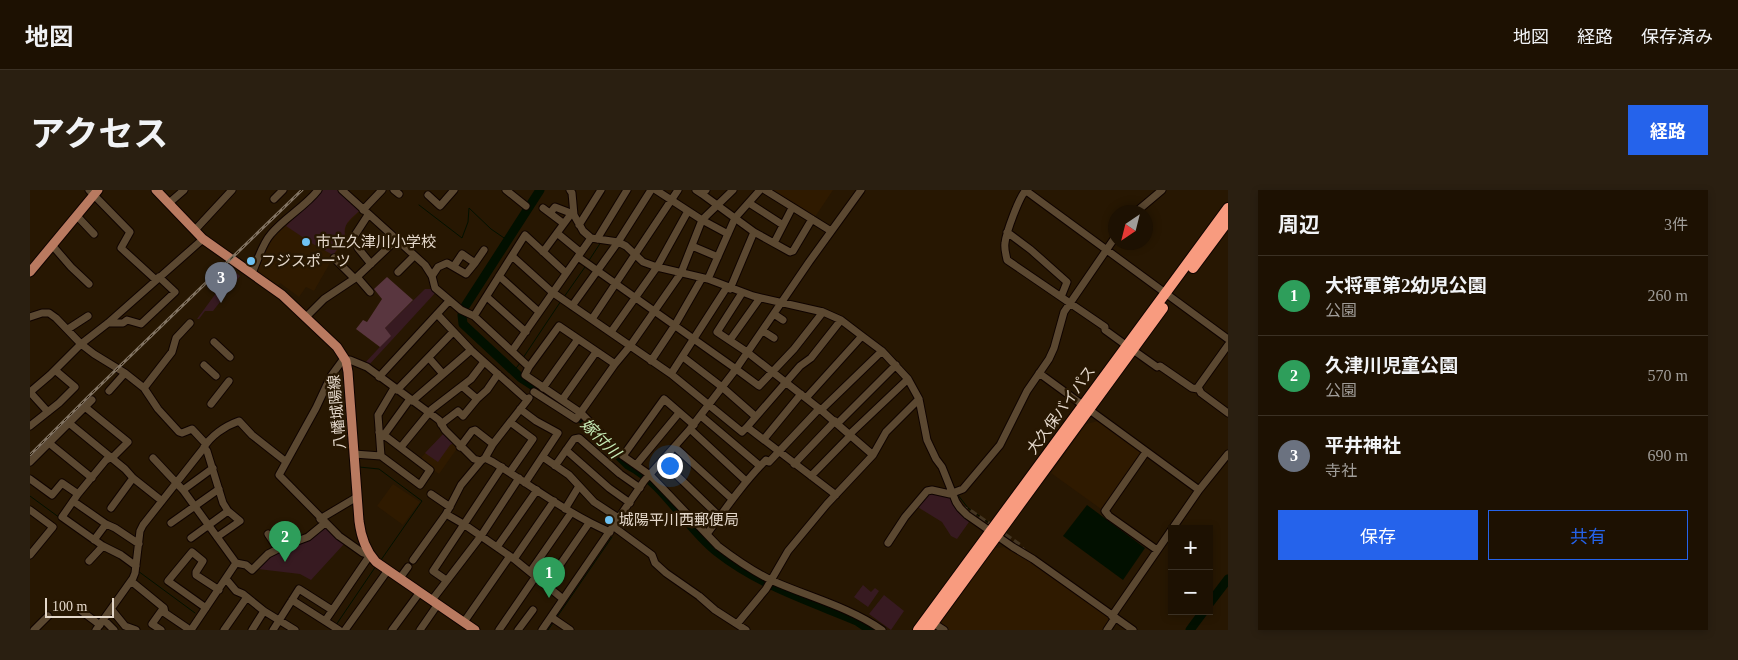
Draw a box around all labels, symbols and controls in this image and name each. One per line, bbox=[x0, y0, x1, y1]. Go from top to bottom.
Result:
text: 地図 bbox=[25, 24, 73, 50]
text: 地図 bbox=[1513, 27, 1549, 47]
text: 経路 bbox=[1577, 27, 1613, 47]
text: 保存済み bbox=[1641, 27, 1713, 47]
button: 経路 bbox=[1628, 105, 1708, 155]
text: アクセス bbox=[30, 115, 168, 154]
north arrow bbox=[1108, 205, 1153, 250]
text: 周辺 bbox=[1278, 213, 1320, 237]
text: 3件 bbox=[1664, 216, 1688, 233]
place label: 市立久津川小学校 bbox=[316, 234, 436, 250]
marker: 市立久津川小学校 bbox=[300, 236, 312, 248]
place label: フジスポーツ bbox=[261, 253, 351, 269]
marker: フジスポーツ bbox=[245, 255, 257, 267]
pin: 3 bbox=[205, 262, 237, 303]
text: 大将軍第2幼児公園 bbox=[1325, 275, 1487, 296]
text: 1 bbox=[1290, 287, 1298, 304]
text: 260 m bbox=[1648, 287, 1688, 304]
text: 公園 bbox=[1325, 302, 1357, 319]
text: 久津川児童公園 bbox=[1325, 355, 1458, 376]
street label: 大久保バイパス bbox=[1024, 363, 1098, 457]
text: 2 bbox=[1290, 367, 1298, 384]
text: 570 m bbox=[1648, 367, 1688, 384]
street label: 八幡城陽線 bbox=[326, 374, 348, 450]
text: 公園 bbox=[1325, 382, 1357, 399]
water label: 嫁付川 bbox=[578, 415, 625, 463]
text: 平井神社 bbox=[1325, 435, 1401, 456]
text: 3 bbox=[1290, 447, 1298, 464]
text: 690 m bbox=[1648, 447, 1688, 464]
your location bbox=[657, 453, 683, 479]
text: 寺社 bbox=[1325, 462, 1357, 479]
button: 保存 bbox=[1278, 510, 1478, 560]
button: 共有 bbox=[1488, 510, 1688, 560]
place label: 城陽平川西郵便局 bbox=[619, 512, 739, 528]
marker: 城陽平川西郵便局 bbox=[603, 514, 615, 526]
pin: 2 bbox=[269, 521, 301, 562]
map controls bbox=[1168, 525, 1213, 615]
button: + bbox=[1168, 525, 1213, 570]
pin: 1 bbox=[533, 557, 565, 598]
button: − bbox=[1168, 570, 1213, 615]
scale bar bbox=[45, 595, 114, 618]
text: 100 m bbox=[52, 599, 87, 614]

